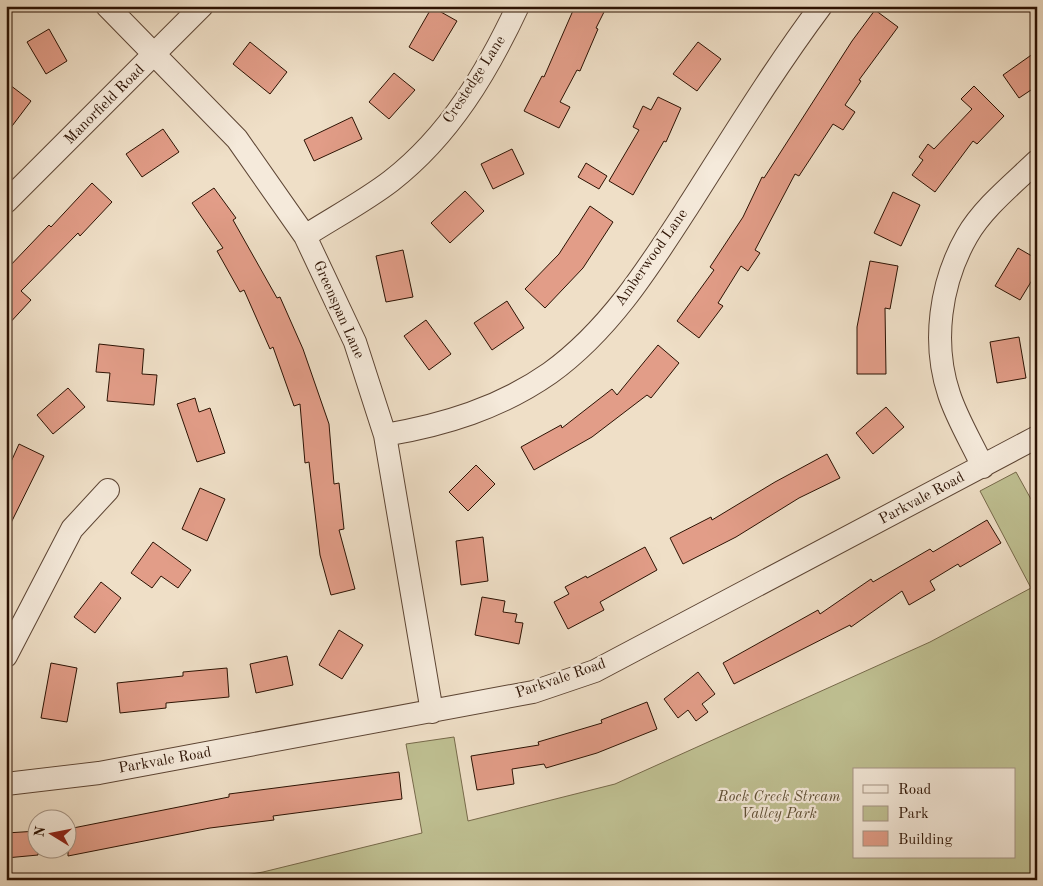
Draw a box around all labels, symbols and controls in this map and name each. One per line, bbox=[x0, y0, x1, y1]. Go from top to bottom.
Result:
street label: Crestedge Lane bbox=[441, 33, 509, 127]
street label: Manorfield Road bbox=[62, 62, 148, 148]
street label: Amberwood Lane bbox=[613, 207, 691, 309]
street label: Greenspan Lane bbox=[310, 259, 366, 361]
street label: Parkvale Road bbox=[877, 470, 967, 528]
street label: Parkvale Road bbox=[514, 656, 608, 701]
street label: Parkvale Road bbox=[117, 745, 213, 777]
legend bbox=[853, 768, 1016, 858]
text: Road bbox=[898, 783, 932, 798]
park label: Rock Creek Stream Valley Park bbox=[717, 790, 840, 822]
text: Park bbox=[898, 807, 929, 822]
north arrow bbox=[28, 808, 78, 858]
text: N bbox=[32, 825, 48, 838]
text: Building bbox=[898, 833, 953, 848]

